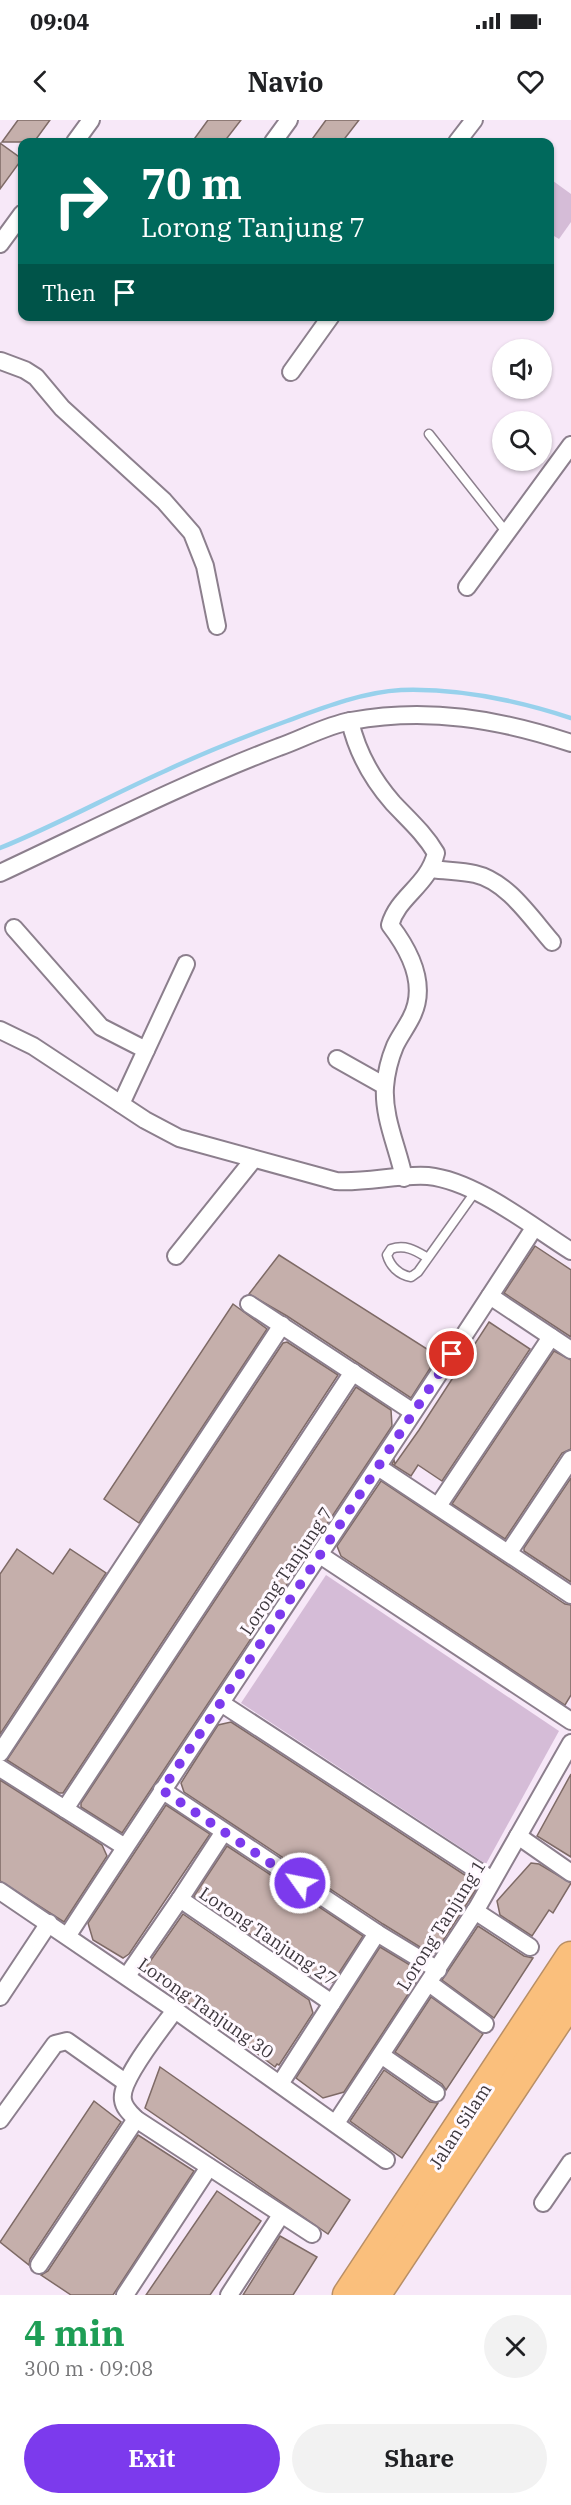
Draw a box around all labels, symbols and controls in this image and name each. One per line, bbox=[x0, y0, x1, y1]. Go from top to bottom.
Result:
text: 09:04 bbox=[30, 7, 89, 36]
text: Navio bbox=[247, 64, 324, 99]
icon: back bbox=[24, 65, 57, 98]
icon: heart bbox=[514, 65, 547, 98]
text: 70 m bbox=[141, 156, 242, 211]
icon: right bbox=[42, 162, 120, 240]
text: Lorong Tanjung 7 bbox=[141, 209, 365, 244]
icon: arrive bbox=[108, 276, 141, 309]
text: Then bbox=[42, 278, 96, 307]
map controls bbox=[492, 339, 552, 471]
button: sound bbox=[492, 339, 552, 399]
button: search bbox=[492, 411, 552, 471]
pin bbox=[426, 1328, 477, 1379]
icon: arrive bbox=[435, 1337, 468, 1370]
street label: Lorong Tanjung 7 bbox=[235, 1503, 337, 1639]
position arrow bbox=[268, 1851, 332, 1915]
street label: Lorong Tanjung 1 bbox=[392, 1855, 490, 1995]
street label: Lorong Tanjung 27 bbox=[195, 1882, 341, 1990]
street label: Lorong Tanjung 30 bbox=[134, 1953, 278, 2063]
street label: Jalan Silam bbox=[424, 2079, 496, 2173]
text: 4 min bbox=[24, 2309, 125, 2356]
button: close bbox=[484, 2315, 547, 2378]
text: 300 m · 09:08 bbox=[24, 2355, 153, 2382]
button: Exit bbox=[24, 2424, 280, 2493]
button: Share bbox=[292, 2424, 547, 2493]

